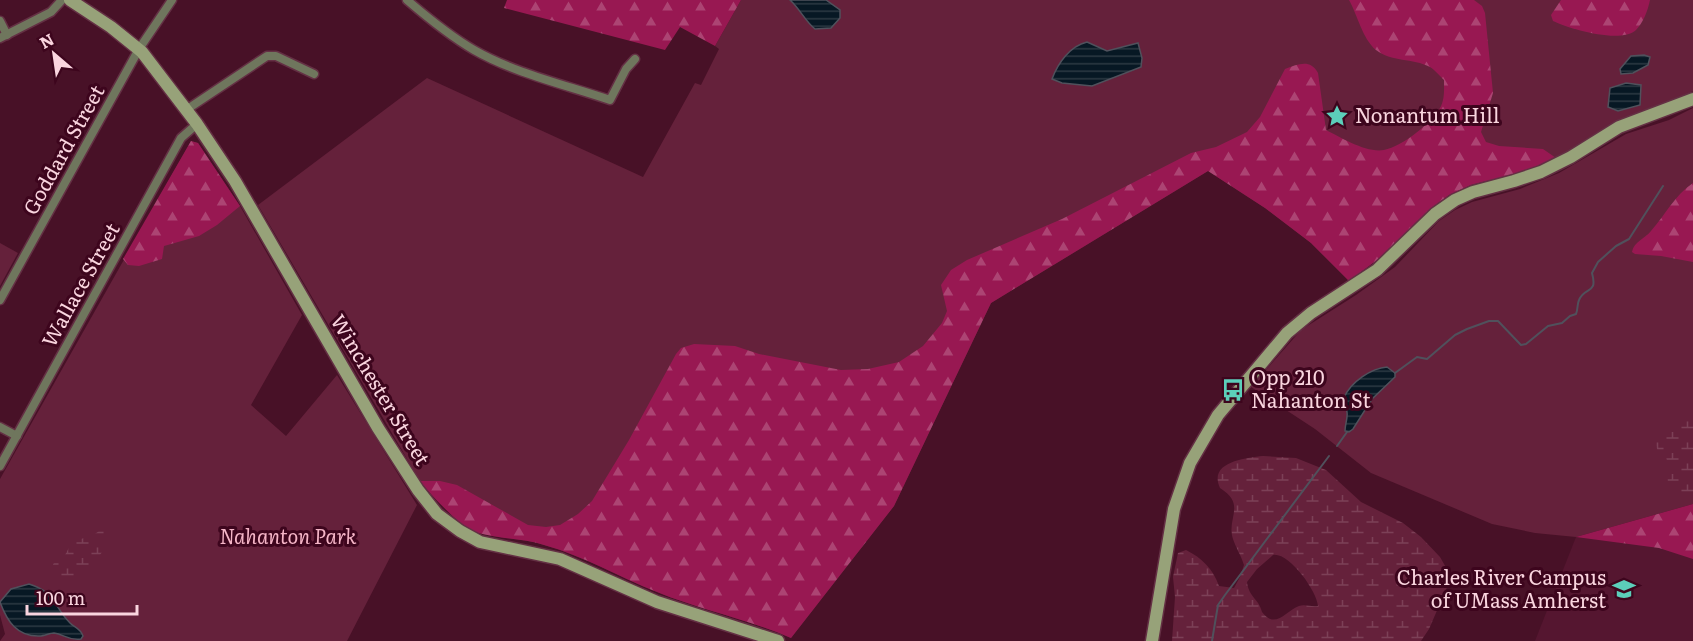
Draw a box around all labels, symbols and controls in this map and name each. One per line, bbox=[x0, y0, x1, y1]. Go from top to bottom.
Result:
north arrow bbox=[24, 24, 84, 84]
text: N bbox=[35, 26, 58, 54]
street label: Goddard Street bbox=[14, 79, 110, 219]
place label: Nonantum Hill bbox=[1355, 99, 1500, 129]
place icon: Nonantum Hill bbox=[1324, 103, 1350, 129]
street label: Wallace Street bbox=[33, 216, 126, 352]
street label: Winchester Street bbox=[325, 308, 439, 470]
place label: Opp 210 Nahanton St bbox=[1251, 361, 1371, 414]
bus stop icon: Opp 210 Nahanton St bbox=[1220, 377, 1246, 403]
park label: Nahanton Park bbox=[220, 520, 356, 550]
place label: Charles River Campus of UMass Amherst bbox=[1397, 561, 1606, 614]
school or university icon: Charles River Campus of UMass Amherst bbox=[1611, 576, 1637, 602]
scale bar bbox=[27, 578, 136, 616]
text: 100 m bbox=[36, 584, 85, 611]

